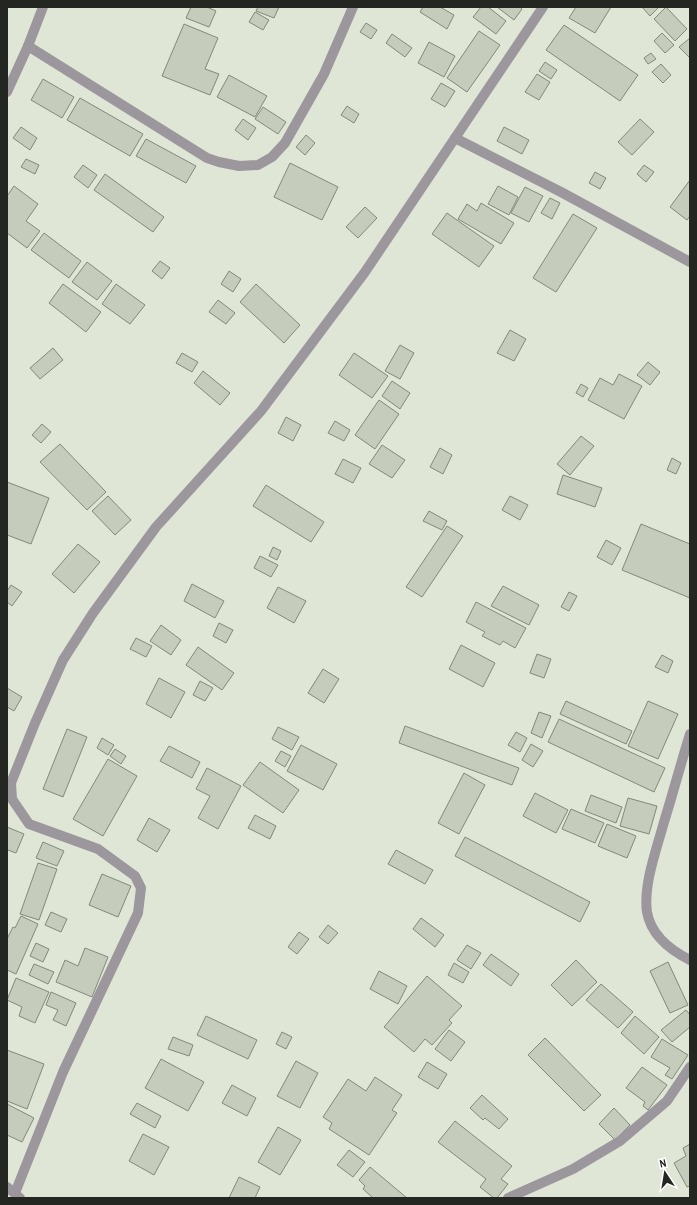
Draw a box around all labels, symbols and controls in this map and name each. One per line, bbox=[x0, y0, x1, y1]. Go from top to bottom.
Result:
north arrow bbox=[645, 1153, 685, 1193]
text: N bbox=[658, 1156, 668, 1171]

